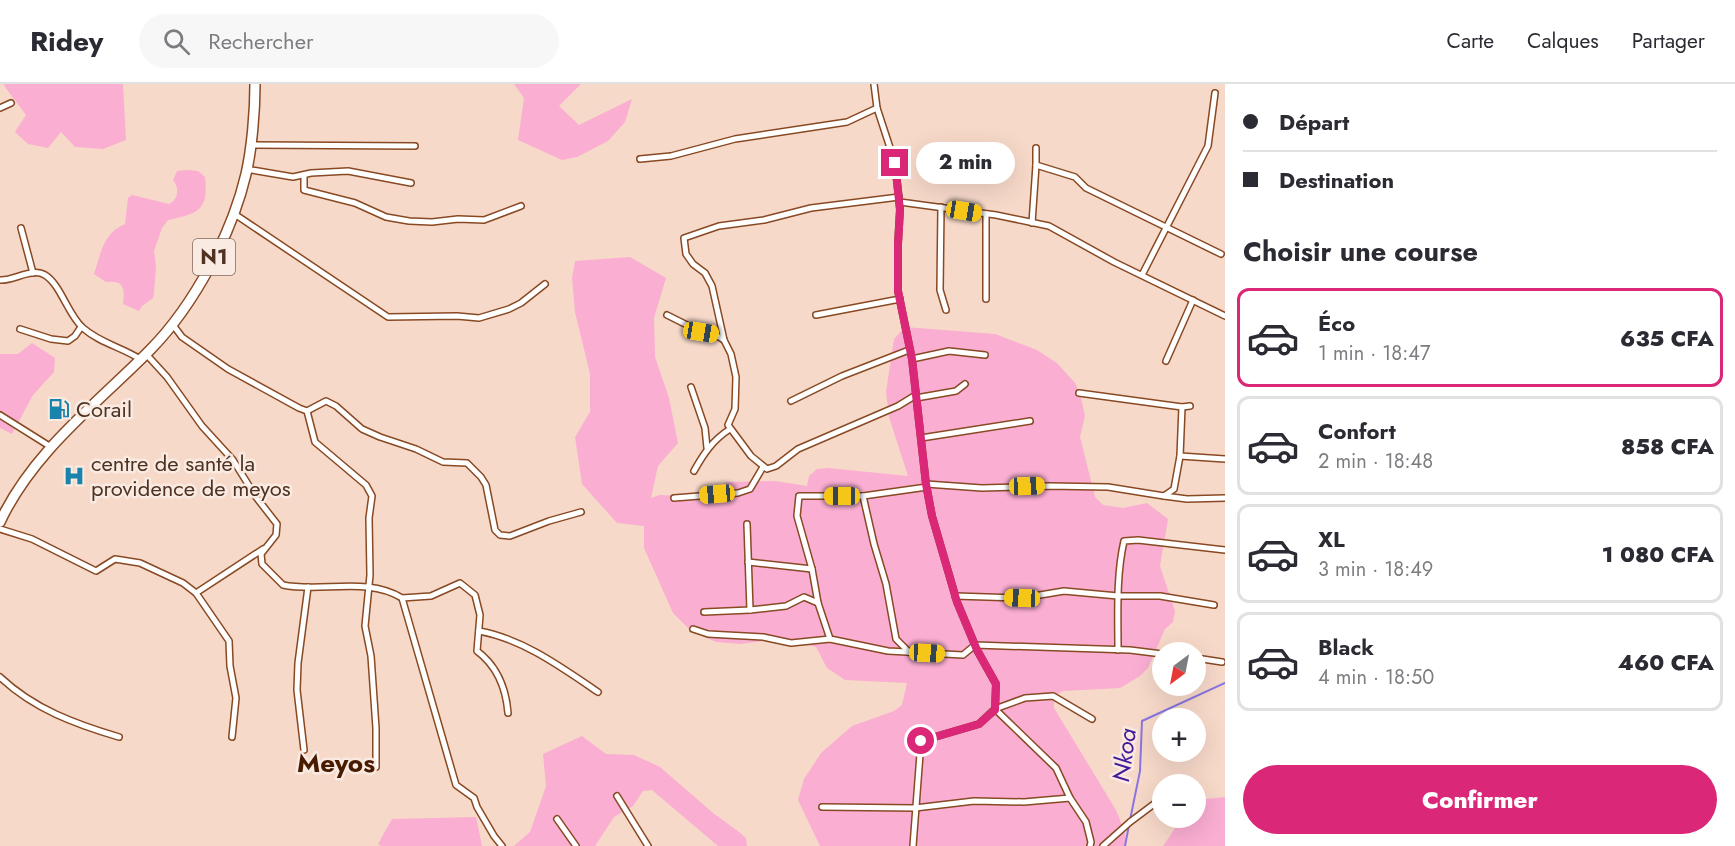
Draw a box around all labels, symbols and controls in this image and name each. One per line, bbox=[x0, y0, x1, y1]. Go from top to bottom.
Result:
search box bbox=[139, 14, 559, 68]
text: Ridey bbox=[30, 21, 103, 62]
icon: search bbox=[160, 25, 193, 58]
text: Rechercher bbox=[208, 25, 314, 57]
text: Carte bbox=[1447, 26, 1494, 56]
text: Calques bbox=[1527, 26, 1599, 56]
text: Partager bbox=[1632, 26, 1705, 56]
text: Départ bbox=[1279, 106, 1349, 138]
callout: 2 min bbox=[916, 142, 1015, 184]
text: 2 min bbox=[939, 148, 992, 177]
route end bbox=[881, 149, 908, 176]
text: Destination bbox=[1279, 164, 1394, 196]
car bbox=[945, 199, 983, 223]
text: Choisir une course bbox=[1243, 232, 1478, 271]
road number: N1 bbox=[193, 239, 235, 275]
text: Éco bbox=[1318, 307, 1355, 339]
icon: car bbox=[1246, 311, 1300, 365]
car bbox=[682, 320, 720, 344]
text: 635 CFA bbox=[1620, 322, 1714, 354]
text: 1 min · 18:47 bbox=[1318, 339, 1430, 368]
place label: Corail bbox=[76, 393, 132, 425]
fuel station icon: Corail bbox=[47, 397, 71, 421]
text: Confort bbox=[1318, 415, 1396, 447]
icon: car bbox=[1246, 419, 1300, 473]
text: 858 CFA bbox=[1621, 430, 1714, 462]
place label: centre de santé la providence de meyos bbox=[91, 447, 291, 504]
text: 2 min · 18:48 bbox=[1318, 447, 1433, 476]
hospital icon: centre de santé la providence de meyos bbox=[62, 464, 86, 488]
car bbox=[1009, 476, 1045, 496]
car bbox=[698, 483, 736, 505]
car bbox=[824, 487, 860, 505]
text: XL bbox=[1318, 523, 1345, 555]
icon: car bbox=[1246, 527, 1300, 581]
text: 1 080 CFA bbox=[1602, 538, 1714, 570]
text: 3 min · 18:49 bbox=[1318, 555, 1433, 584]
car bbox=[1004, 588, 1040, 608]
text: Black bbox=[1318, 631, 1374, 663]
icon: car bbox=[1246, 635, 1300, 689]
north arrow bbox=[1152, 642, 1206, 696]
map controls bbox=[1152, 642, 1206, 828]
car bbox=[909, 643, 945, 663]
text: 460 CFA bbox=[1618, 646, 1714, 678]
text: 4 min · 18:50 bbox=[1318, 663, 1434, 692]
button: + bbox=[1152, 708, 1206, 762]
water label: Nkoa bbox=[1103, 726, 1145, 784]
route start bbox=[907, 727, 934, 754]
district label: Meyos bbox=[297, 744, 375, 782]
button: Confirmer bbox=[1243, 765, 1717, 834]
button: − bbox=[1152, 774, 1206, 828]

